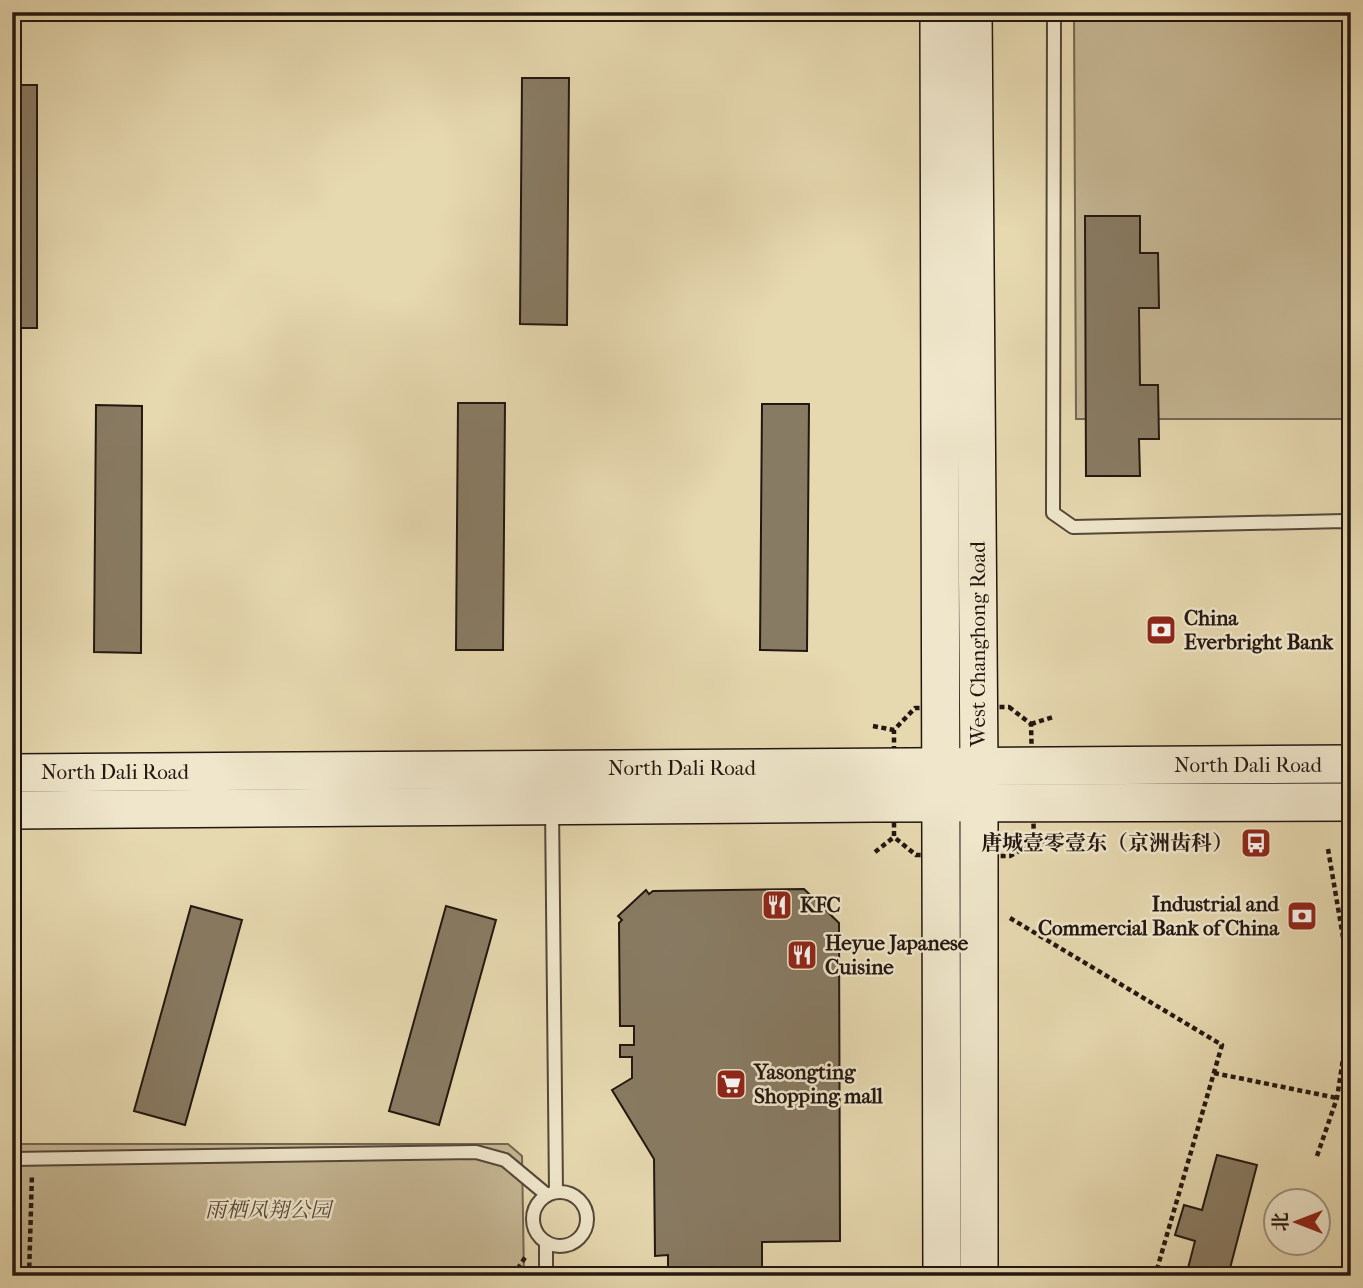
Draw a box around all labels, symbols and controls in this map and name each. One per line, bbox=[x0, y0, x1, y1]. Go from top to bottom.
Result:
street label: West Changhong Road bbox=[966, 541, 990, 748]
place label: China Everbright Bank bbox=[1184, 606, 1334, 654]
bank icon: China Everbright Bank bbox=[1144, 613, 1178, 647]
street label: North Dali Road bbox=[1174, 753, 1323, 777]
street label: North Dali Road bbox=[608, 756, 757, 780]
street label: North Dali Road bbox=[41, 760, 190, 784]
bus stop icon: 唐城壹零壹东（京洲齿科） bbox=[1239, 826, 1273, 860]
place label: 唐城壹零壹东（京洲齿科） bbox=[981, 831, 1233, 855]
restaurant icon: KFC bbox=[760, 888, 794, 922]
place label: Industrial and Commercial Bank of China bbox=[1038, 892, 1280, 940]
place label: KFC bbox=[800, 893, 841, 917]
bank icon: Industrial and Commercial Bank of China bbox=[1285, 899, 1319, 933]
place label: Heyue Japanese Cuisine bbox=[825, 931, 969, 979]
restaurant icon: Heyue Japanese Cuisine bbox=[785, 938, 819, 972]
place label: Yasongting Shopping mall bbox=[753, 1060, 883, 1108]
supermarket icon: Yasongting Shopping mall bbox=[714, 1067, 748, 1101]
north arrow bbox=[1262, 1186, 1332, 1256]
park label: 雨栖凤翔公园 bbox=[205, 1198, 334, 1222]
text: 北 bbox=[1270, 1212, 1292, 1232]

